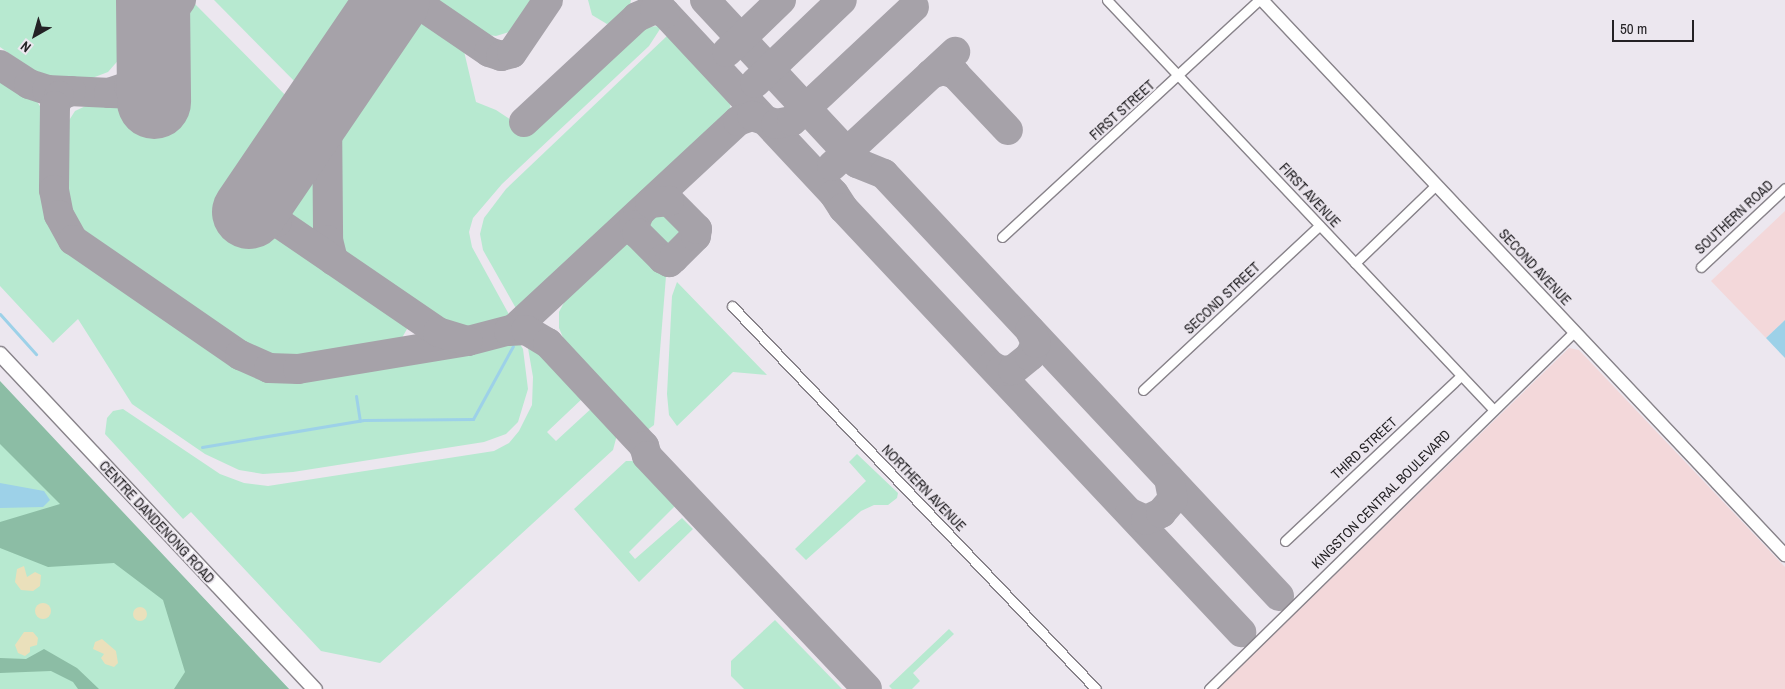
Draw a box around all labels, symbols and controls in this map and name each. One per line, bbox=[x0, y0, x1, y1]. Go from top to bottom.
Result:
north arrow bbox=[10, 10, 60, 60]
scale bar bbox=[1615, 10, 1698, 42]
text: 50 m bbox=[1620, 18, 1647, 39]
text: N bbox=[17, 37, 35, 56]
street label: FIRST STREET bbox=[1086, 76, 1158, 144]
street label: FIRST AVENUE bbox=[1276, 159, 1344, 231]
street label: SOUTHERN ROAD bbox=[1691, 176, 1777, 258]
street label: SECOND AVENUE bbox=[1495, 225, 1575, 309]
street label: SECOND STREET bbox=[1181, 259, 1263, 337]
street label: THIRD STREET bbox=[1328, 413, 1400, 483]
street label: KINGSTON CENTRAL BOULEVARD bbox=[1308, 426, 1454, 572]
street label: NORTHERN AVENUE bbox=[878, 441, 970, 535]
street label: CENTRE DANDENONG ROAD bbox=[96, 457, 218, 587]

